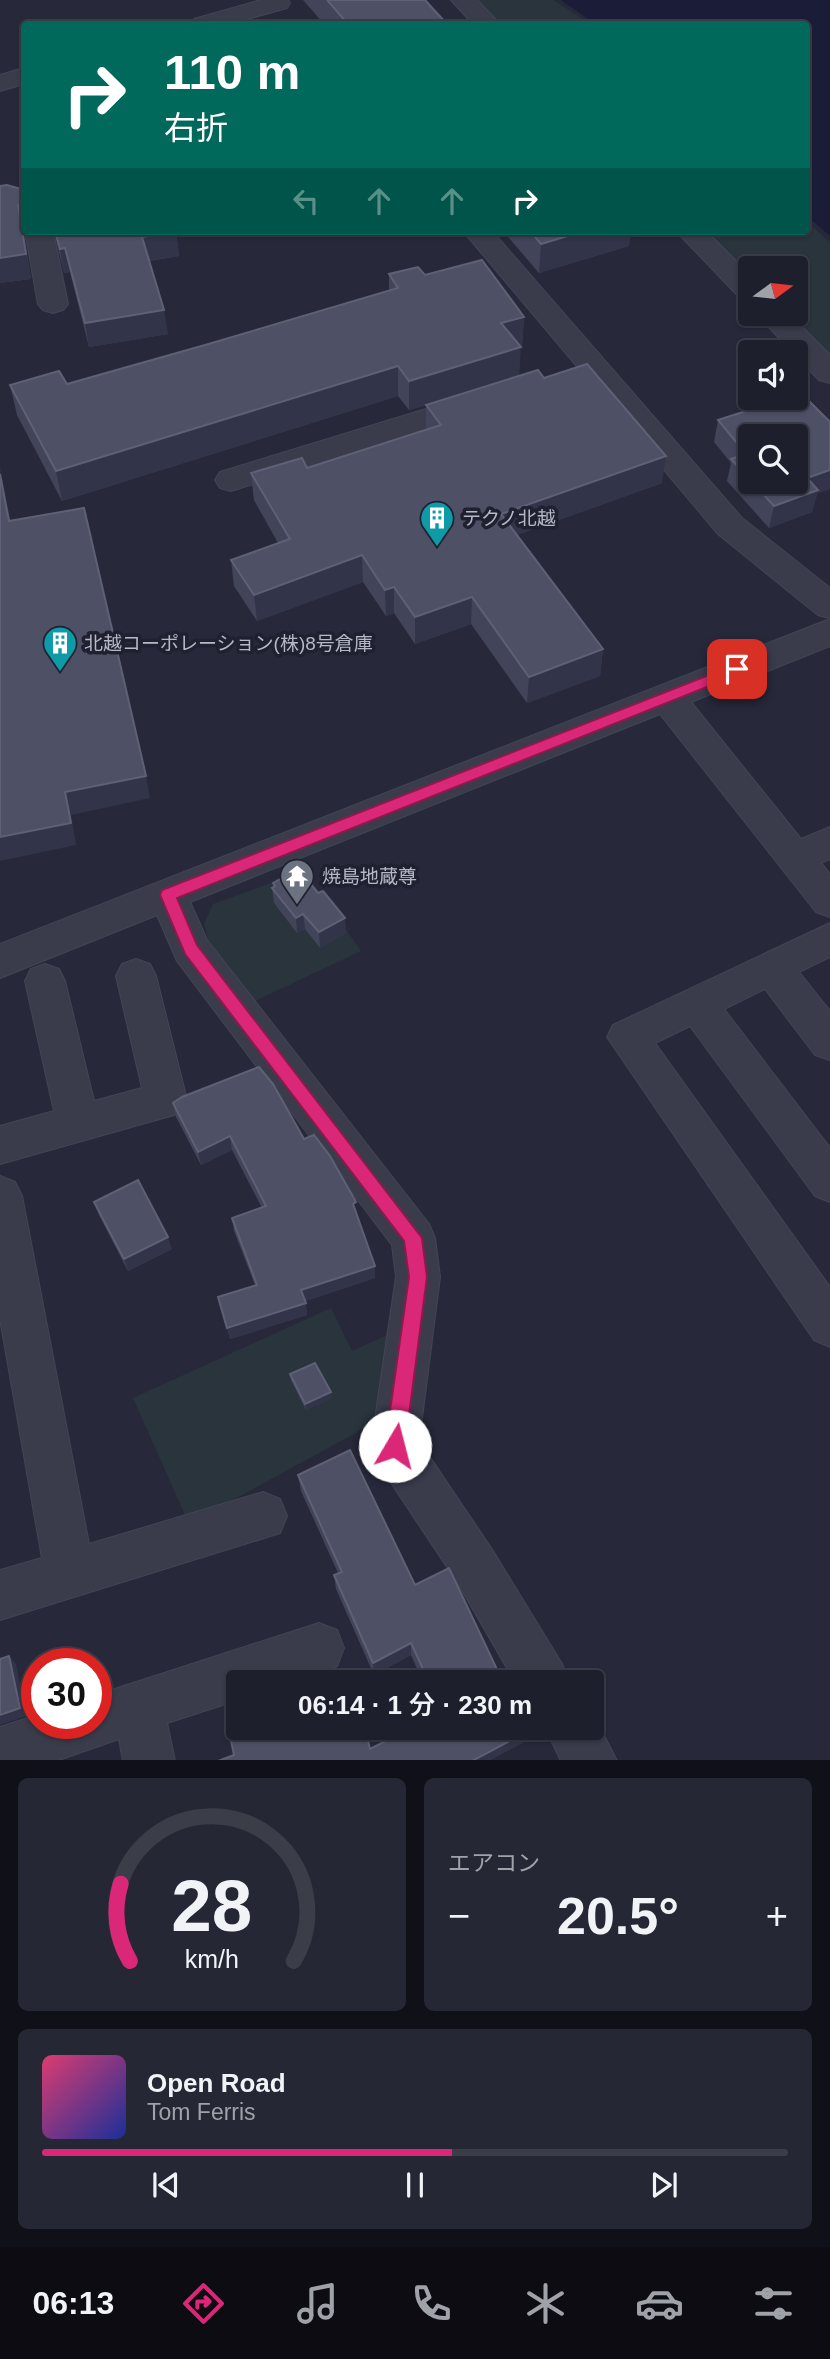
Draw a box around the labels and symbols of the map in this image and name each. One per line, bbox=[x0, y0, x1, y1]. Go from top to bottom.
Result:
north arrow bbox=[738, 256, 808, 326]
building icon: テクノ北越 bbox=[418, 499, 456, 548]
place label: テクノ北越 bbox=[462, 508, 556, 529]
building icon: 北越コーポレーション(株)8号倉庫 bbox=[41, 624, 79, 673]
place label: 北越コーポレーション(株)8号倉庫 bbox=[84, 633, 373, 654]
pin bbox=[707, 639, 767, 699]
temple icon: 焼島地蔵尊 bbox=[278, 857, 316, 906]
place label: 焼島地蔵尊 bbox=[322, 866, 417, 887]
position arrow bbox=[358, 1409, 432, 1483]
speed limit sign: 30 bbox=[21, 1648, 112, 1739]

